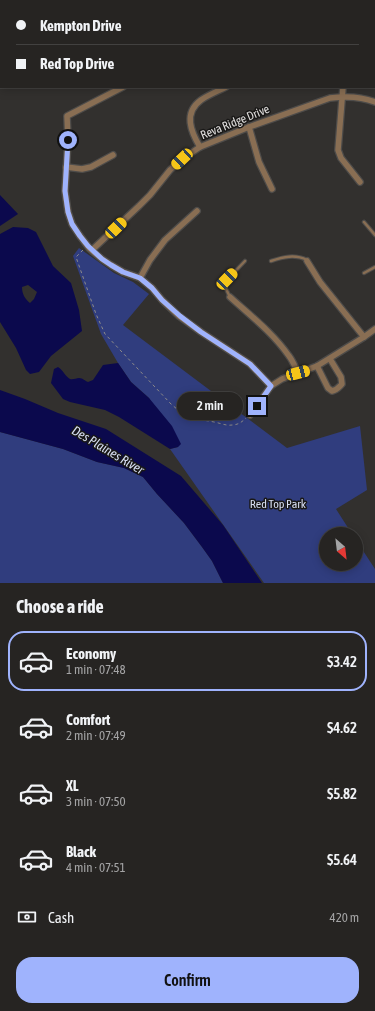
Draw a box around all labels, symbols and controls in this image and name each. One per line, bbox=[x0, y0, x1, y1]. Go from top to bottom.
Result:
text: Kempton Drive bbox=[40, 17, 121, 34]
text: Red Top Drive bbox=[40, 55, 114, 72]
street label: Reva Ridge Drive bbox=[198, 102, 272, 142]
route start bbox=[59, 131, 77, 149]
car bbox=[169, 146, 195, 172]
car bbox=[103, 215, 129, 241]
car bbox=[214, 266, 240, 292]
car bbox=[285, 364, 311, 382]
callout: 2 min bbox=[177, 392, 243, 420]
route end bbox=[248, 397, 266, 415]
text: 2 min bbox=[197, 398, 223, 413]
water label: Des Plaines River bbox=[69, 423, 148, 478]
park label: Red Top Park bbox=[250, 497, 307, 511]
north arrow bbox=[319, 527, 363, 571]
map controls bbox=[319, 527, 363, 571]
text: Choose a ride bbox=[16, 596, 104, 617]
icon: car bbox=[18, 643, 54, 679]
text: Economy bbox=[66, 645, 116, 662]
text: $3.42 bbox=[327, 653, 357, 670]
text: 1 min · 07:48 bbox=[66, 662, 126, 677]
icon: car bbox=[18, 709, 54, 745]
text: Comfort bbox=[66, 711, 110, 728]
text: $4.62 bbox=[327, 719, 357, 736]
text: 2 min · 07:49 bbox=[66, 728, 126, 743]
icon: car bbox=[18, 775, 54, 811]
text: XL bbox=[66, 777, 79, 794]
text: $5.82 bbox=[327, 785, 357, 802]
text: 3 min · 07:50 bbox=[66, 794, 126, 809]
icon: car bbox=[18, 841, 54, 877]
text: Black bbox=[66, 843, 96, 860]
text: $5.64 bbox=[327, 851, 357, 868]
text: 4 min · 07:51 bbox=[66, 860, 126, 875]
icon: cash bbox=[16, 906, 38, 928]
text: Cash bbox=[48, 909, 74, 926]
text: 420 m bbox=[330, 910, 359, 925]
button: Confirm bbox=[16, 957, 359, 1003]

